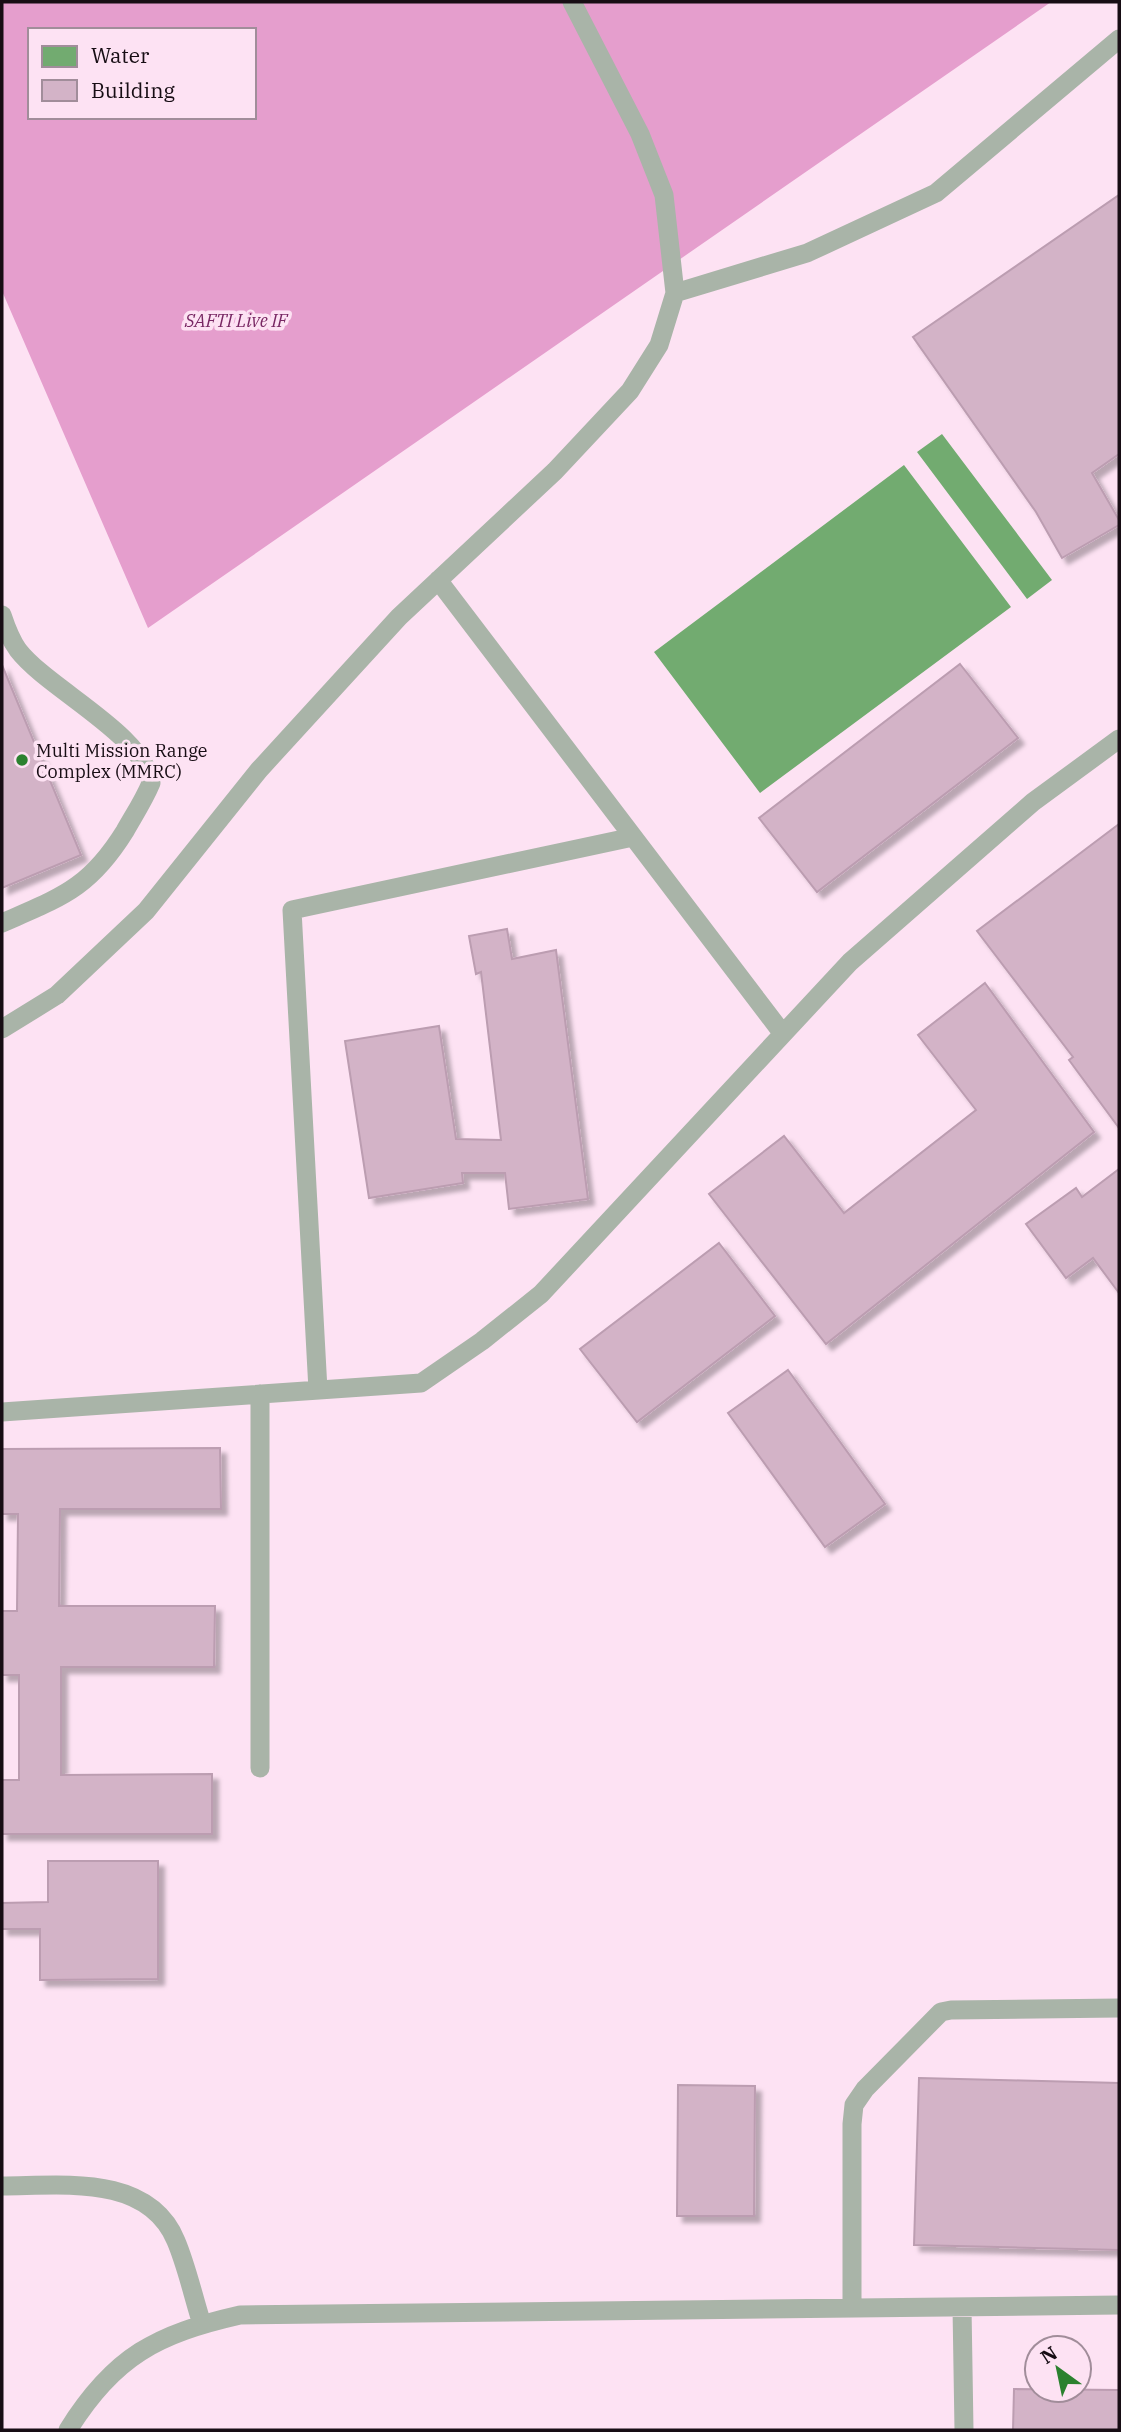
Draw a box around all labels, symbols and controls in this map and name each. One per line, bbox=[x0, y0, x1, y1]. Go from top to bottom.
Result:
legend bbox=[28, 28, 256, 119]
text: Water bbox=[91, 41, 150, 69]
text: Building bbox=[91, 76, 176, 104]
park label: SAFTI Live IF bbox=[184, 309, 289, 332]
place label: Multi Mission Range Complex (MMRC) bbox=[36, 739, 208, 783]
marker: Multi Mission Range Complex (MMRC) bbox=[14, 752, 30, 768]
north arrow bbox=[1023, 2334, 1093, 2404]
text: N bbox=[1036, 2341, 1062, 2369]

